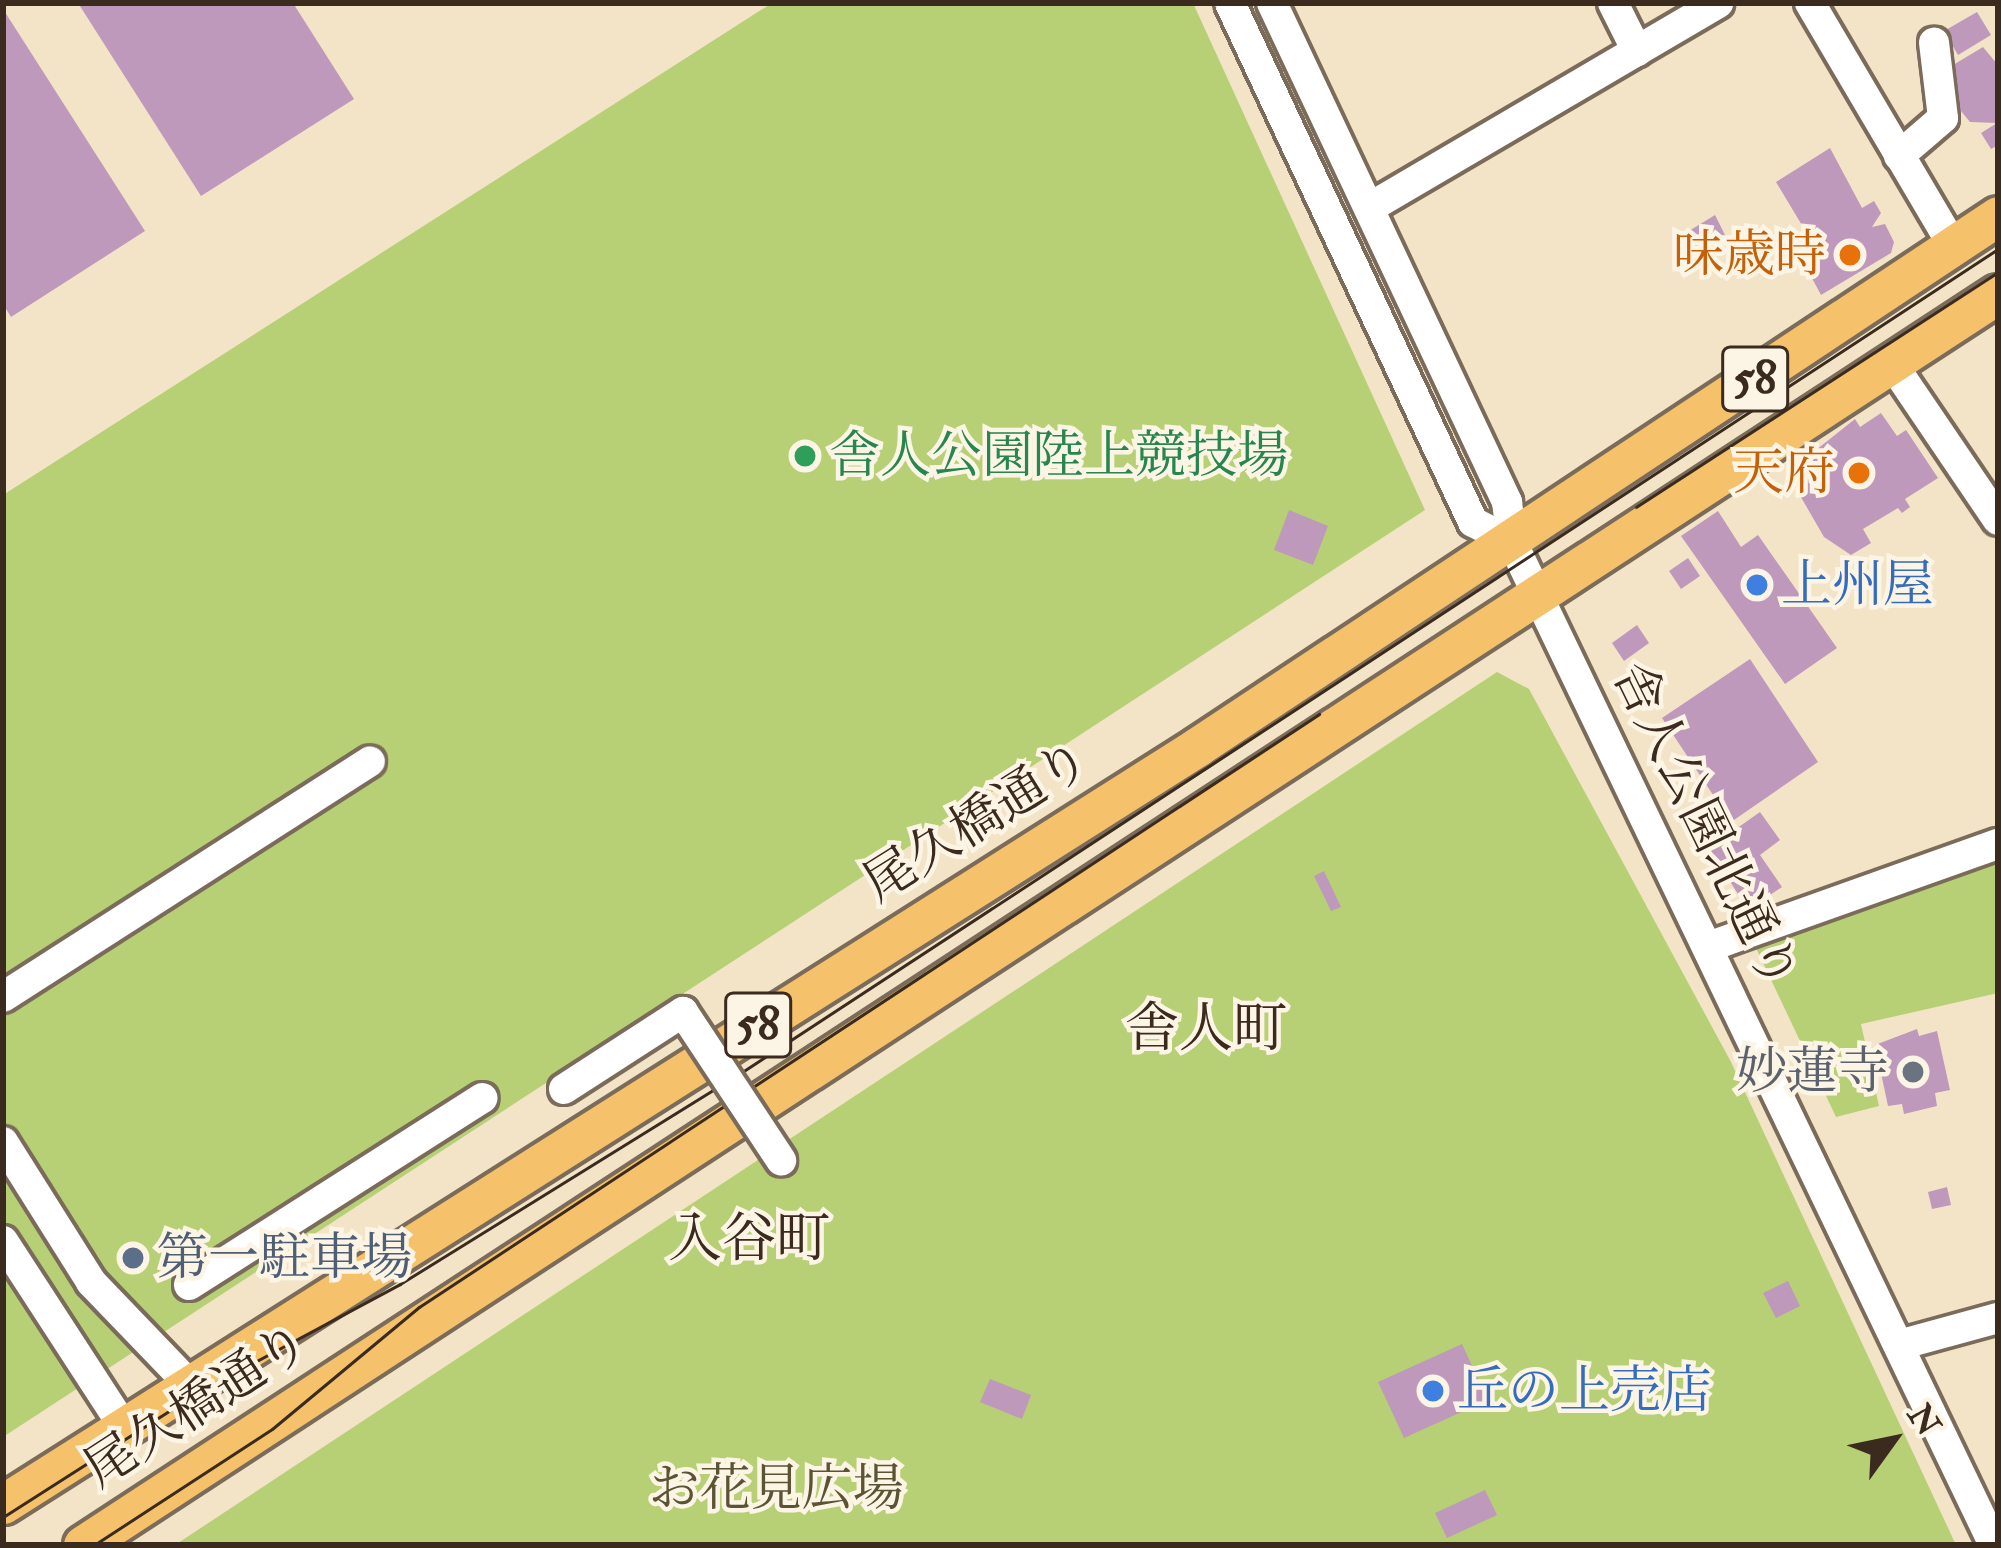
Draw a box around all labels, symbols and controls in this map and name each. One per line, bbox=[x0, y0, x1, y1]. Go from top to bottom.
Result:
place label: 味歳時 bbox=[1673, 224, 1826, 286]
marker: 味歳時 bbox=[1837, 242, 1863, 268]
road number: 58 bbox=[1719, 337, 1791, 421]
place label: 舎人公園陸上競技場 bbox=[829, 425, 1288, 487]
place label: 天府 bbox=[1733, 442, 1835, 504]
marker: 舎人公園陸上競技場 bbox=[792, 443, 818, 469]
marker: 天府 bbox=[1846, 460, 1872, 486]
place label: 上州屋 bbox=[1781, 554, 1934, 616]
marker: 上州屋 bbox=[1744, 572, 1770, 598]
street label: 舎人公園北通り bbox=[1599, 652, 1811, 1000]
street label: 尾久橋通り bbox=[853, 728, 1101, 916]
road number: 58 bbox=[722, 983, 794, 1067]
district label: 舎人町 bbox=[1125, 997, 1287, 1061]
place label: 妙蓮寺 bbox=[1736, 1041, 1889, 1103]
marker: 妙蓮寺 bbox=[1900, 1059, 1926, 1085]
district label: 入谷町 bbox=[668, 1207, 830, 1271]
place label: 第一駐車場 bbox=[157, 1227, 412, 1289]
marker: 第一駐車場 bbox=[120, 1245, 146, 1271]
street label: 尾久橋通り bbox=[73, 1311, 321, 1501]
place label: 丘の上売店 bbox=[1457, 1360, 1712, 1422]
marker: 丘の上売店 bbox=[1420, 1378, 1446, 1404]
north arrow bbox=[1833, 1380, 1953, 1500]
text: N bbox=[1898, 1397, 1949, 1444]
park label: お花見広場 bbox=[649, 1458, 903, 1520]

